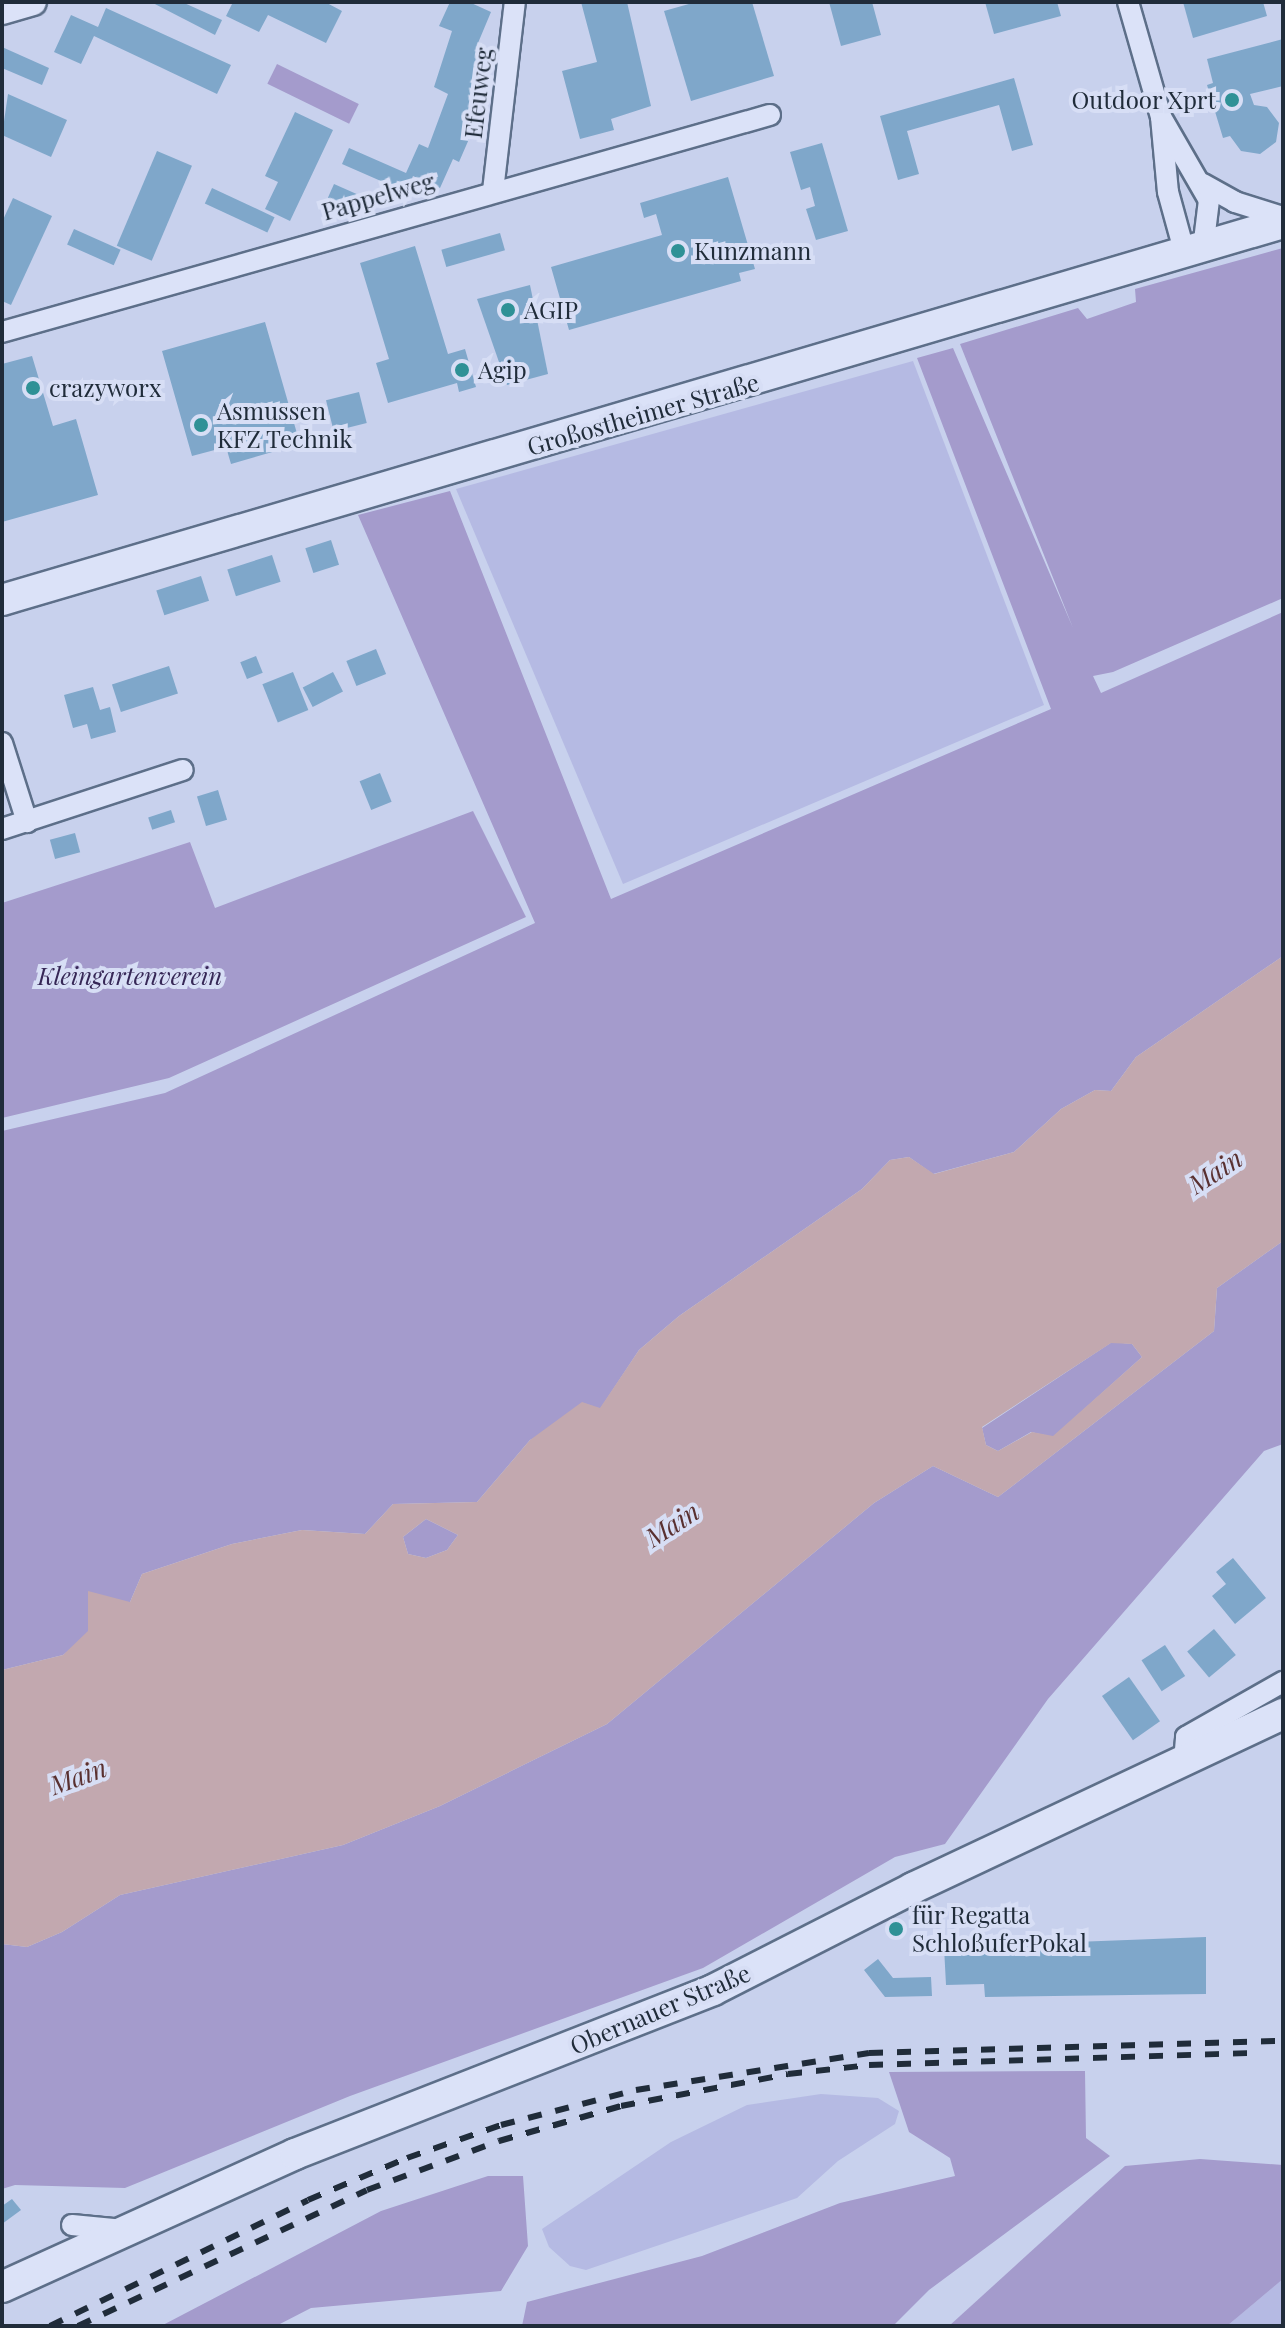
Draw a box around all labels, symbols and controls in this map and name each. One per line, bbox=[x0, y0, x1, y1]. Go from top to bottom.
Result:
street label: Efeuweg bbox=[458, 46, 498, 140]
place label: Outdoor Xprt bbox=[1071, 86, 1216, 114]
marker: Outdoor Xprt bbox=[1223, 91, 1241, 109]
street label: Pappelweg bbox=[318, 166, 438, 226]
place label: Kunzmann bbox=[694, 237, 811, 265]
marker: Kunzmann bbox=[669, 242, 687, 260]
place label: AGIP bbox=[524, 296, 578, 324]
marker: AGIP bbox=[499, 301, 517, 319]
place label: Agip bbox=[478, 356, 527, 384]
marker: Agip bbox=[453, 361, 471, 379]
street label: Großostheimer Straße bbox=[524, 367, 762, 461]
place label: crazyworx bbox=[49, 374, 161, 402]
marker: crazyworx bbox=[24, 379, 42, 397]
place label: Asmussen KFZ Technik bbox=[217, 397, 353, 453]
marker: Asmussen KFZ Technik bbox=[192, 416, 210, 434]
park label: Kleingartenverein bbox=[38, 962, 222, 990]
water label: Main bbox=[1182, 1142, 1248, 1200]
water label: Main bbox=[639, 1495, 705, 1553]
water label: Main bbox=[45, 1751, 111, 1801]
place label: für Regatta SchloßuferPokal bbox=[912, 1901, 1087, 1957]
marker: für Regatta SchloßuferPokal bbox=[887, 1920, 905, 1938]
street label: Obernauer Straße bbox=[565, 1958, 755, 2060]

